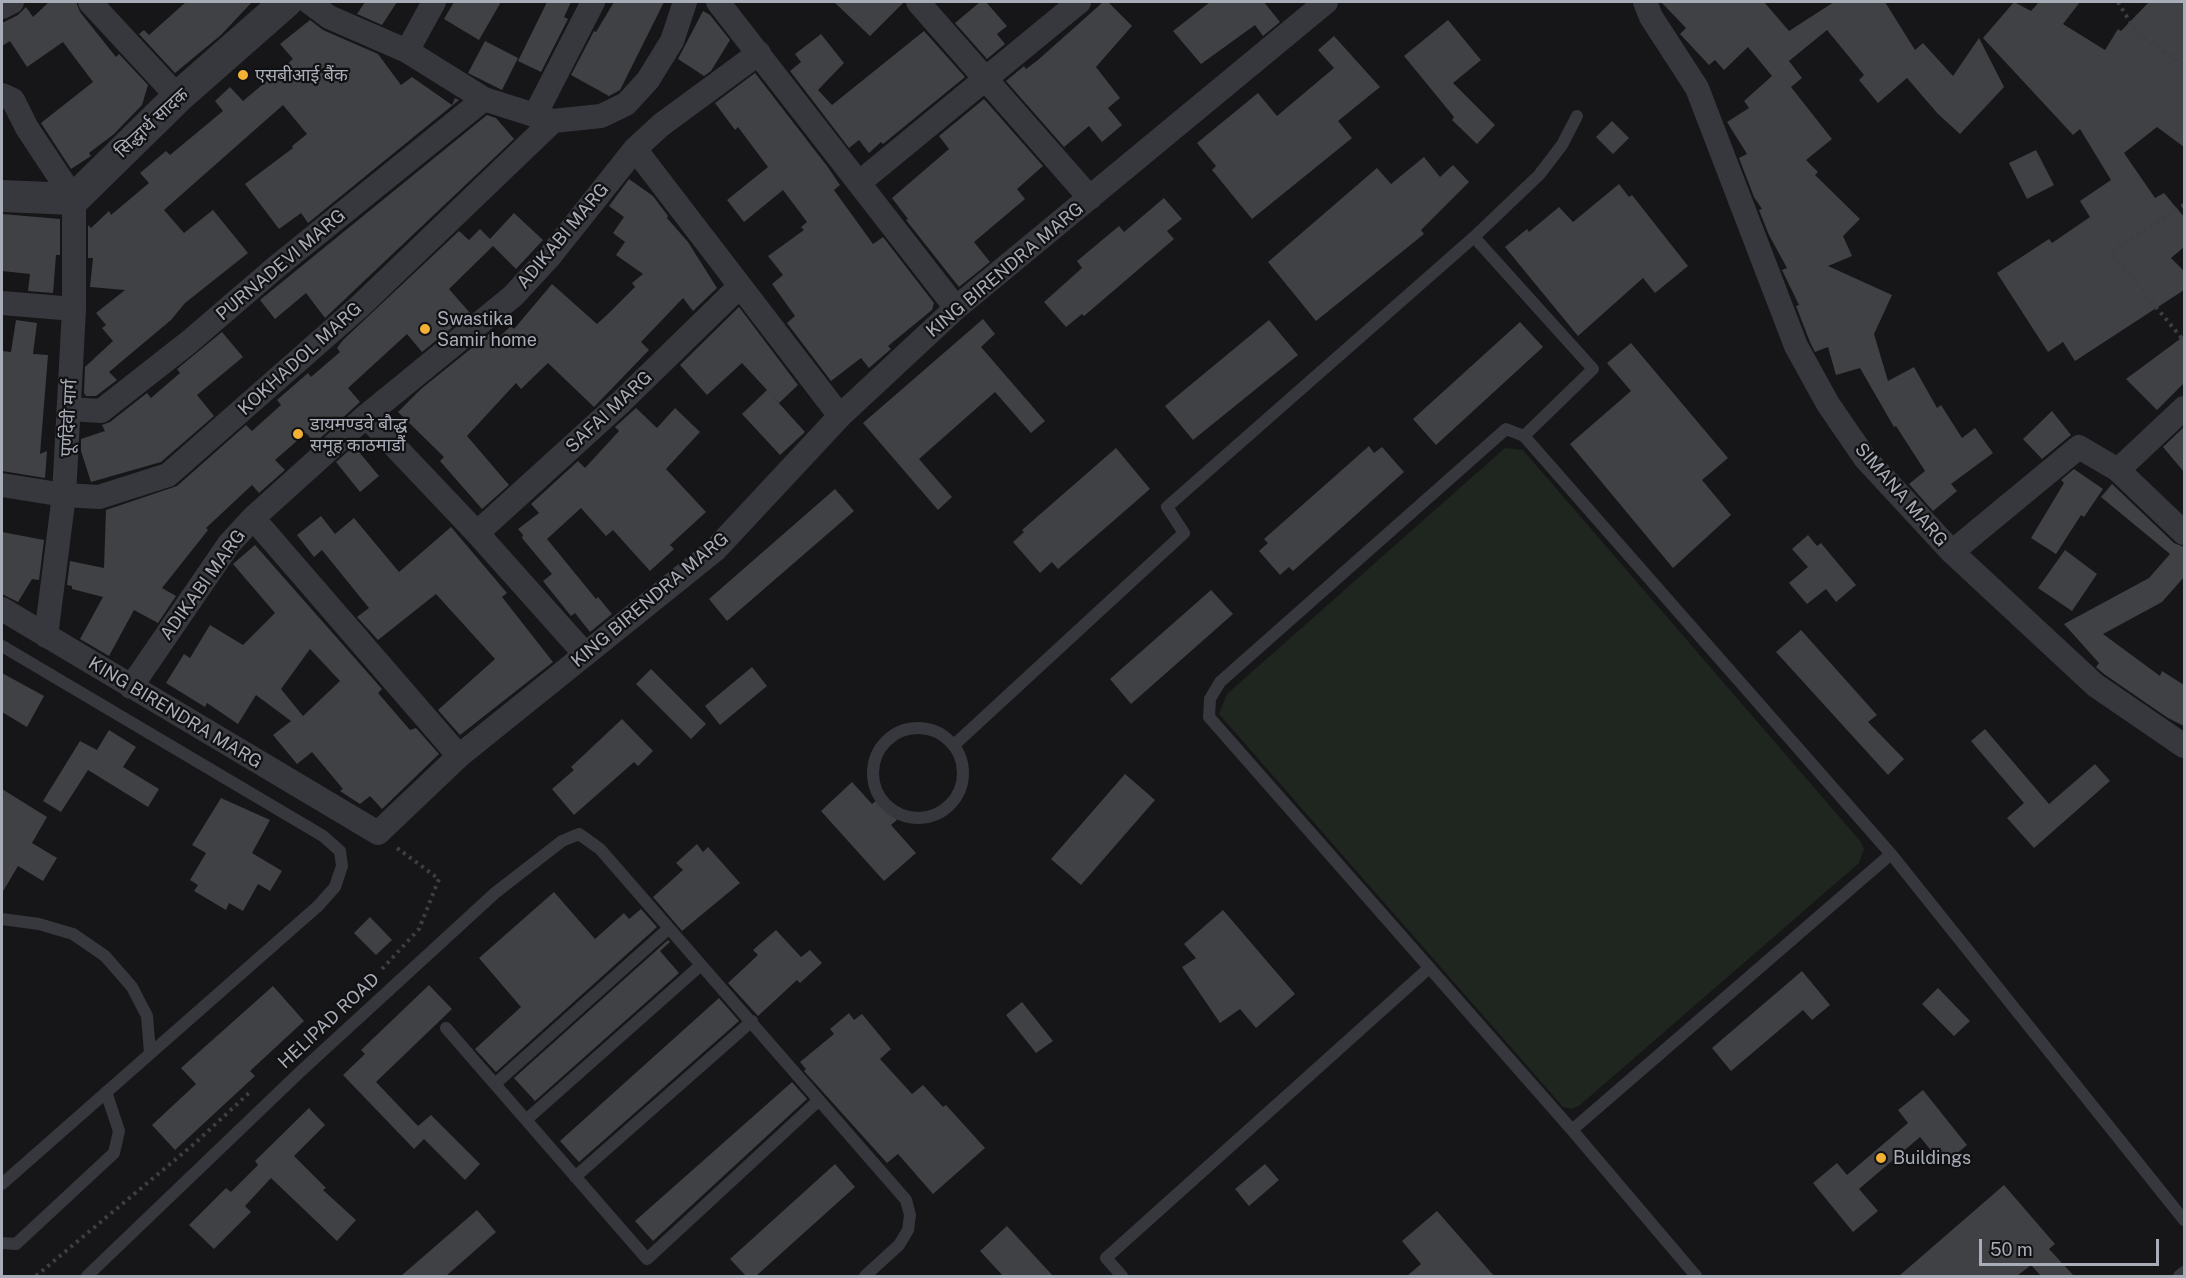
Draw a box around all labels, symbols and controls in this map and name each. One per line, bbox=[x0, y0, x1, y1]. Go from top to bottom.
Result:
place label: एसबीआई बैंक bbox=[255, 64, 348, 86]
marker: एसबीआई बैंक bbox=[236, 68, 250, 82]
street label: सिद्धार्थ सादक bbox=[111, 84, 193, 162]
street label: ADIKABI MARG bbox=[513, 179, 613, 293]
street label: KING BIRENDRA MARG bbox=[922, 198, 1088, 342]
street label: PURNADEVI MARG bbox=[212, 205, 350, 325]
street label: KOKHADOL MARG bbox=[234, 298, 366, 420]
place label: Swastika Samir home bbox=[437, 308, 537, 350]
marker: Swastika Samir home bbox=[418, 322, 432, 336]
street label: SAFAI MARG bbox=[561, 367, 657, 457]
street label: पूर्णदेवी मार्ग bbox=[56, 379, 82, 457]
place label: डायमण्डवे बौद्ध समूह काठमाडौं bbox=[310, 413, 407, 456]
marker: डायमण्डवे बौद्ध समूह काठमाडौं bbox=[291, 427, 305, 441]
street label: SIMANA MARG bbox=[1850, 439, 1952, 551]
street label: ADIKABI MARG bbox=[156, 526, 250, 644]
street label: KING BIRENDRA MARG bbox=[567, 528, 733, 672]
street label: KING BIRENDRA MARG bbox=[84, 653, 266, 773]
street label: HELIPAD ROAD bbox=[274, 969, 384, 1073]
place label: Buildings bbox=[1893, 1147, 1971, 1169]
marker: Buildings bbox=[1874, 1151, 1888, 1165]
scale bar bbox=[1982, 1227, 2162, 1265]
text: 50 m bbox=[1990, 1239, 2033, 1260]

